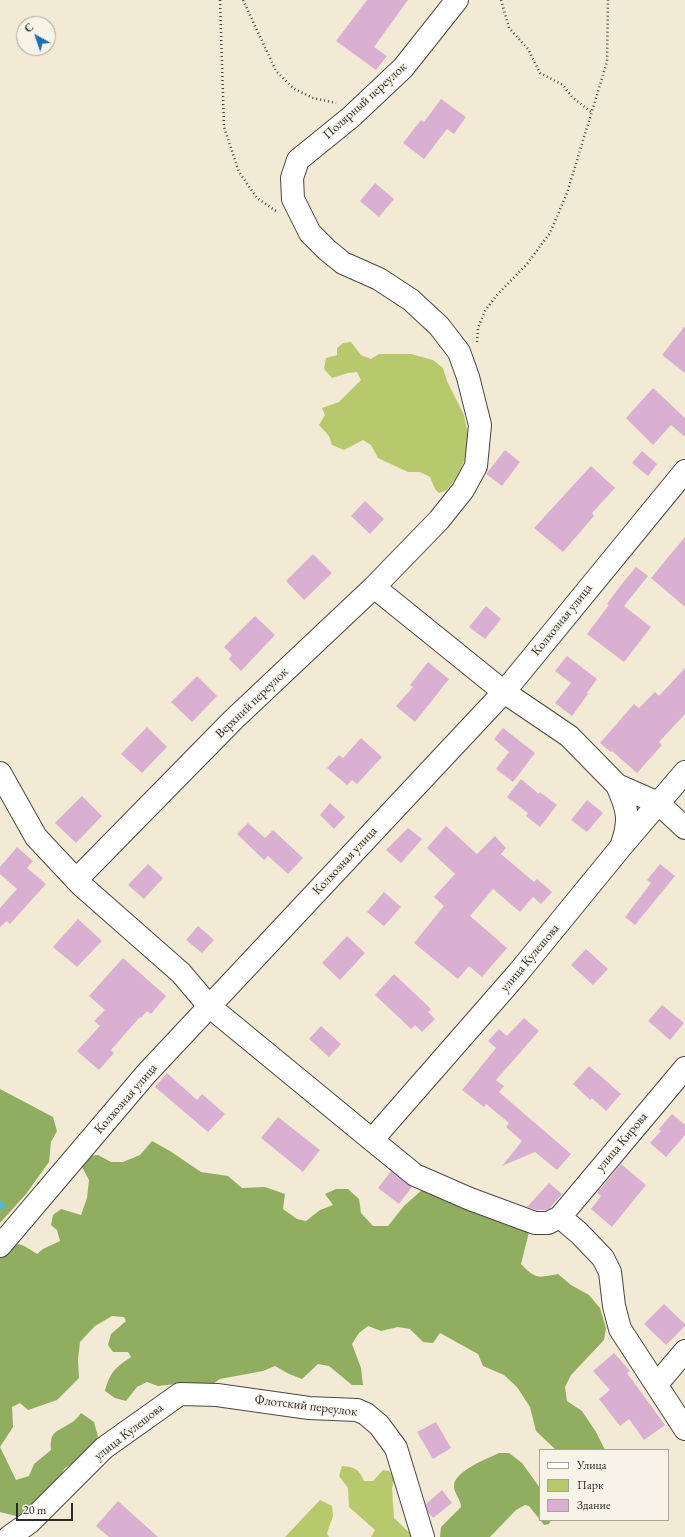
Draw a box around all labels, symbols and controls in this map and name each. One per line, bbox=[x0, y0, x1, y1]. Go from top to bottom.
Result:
north arrow bbox=[16, 16, 56, 56]
text: С bbox=[21, 20, 36, 35]
street label: Полярный переулок bbox=[320, 59, 410, 143]
street label: Колхозная улица bbox=[528, 581, 596, 659]
street label: Верхний переулок bbox=[212, 664, 292, 742]
street label: Колхозная улица bbox=[309, 824, 381, 898]
street label: улица Кулешова bbox=[497, 921, 563, 995]
street label: Колхозная улица bbox=[91, 1061, 161, 1137]
street label: улица Кирова bbox=[593, 1109, 651, 1175]
street label: Флотский переулок bbox=[254, 1392, 358, 1420]
street label: улица Кулешова bbox=[91, 1400, 167, 1464]
legend bbox=[539, 1449, 669, 1521]
text: Улица bbox=[577, 1457, 607, 1473]
text: Парк bbox=[577, 1477, 604, 1493]
scale bar bbox=[18, 1495, 75, 1521]
text: Здание bbox=[577, 1497, 611, 1513]
text: 20 m bbox=[23, 1502, 46, 1518]

